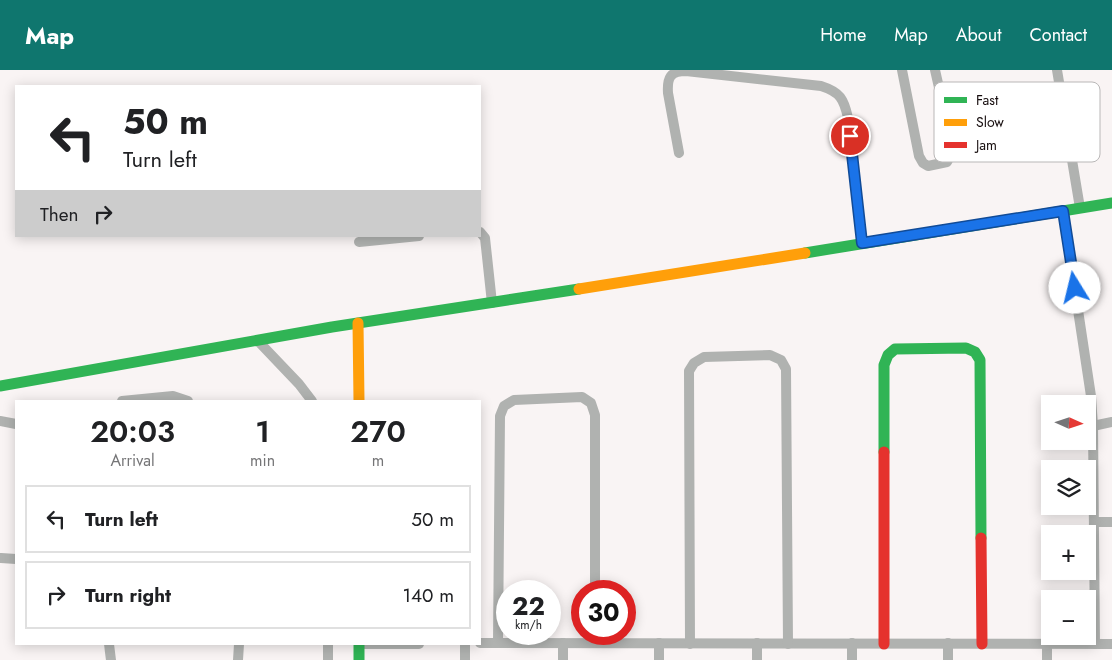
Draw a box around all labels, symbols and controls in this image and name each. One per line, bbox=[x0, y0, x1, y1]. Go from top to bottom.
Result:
text: Map bbox=[25, 18, 74, 53]
text: Home bbox=[820, 22, 866, 48]
text: Map bbox=[894, 22, 928, 48]
text: About bbox=[956, 22, 1001, 48]
text: Contact bbox=[1029, 22, 1087, 48]
legend bbox=[934, 82, 1100, 162]
text: Fast bbox=[976, 90, 999, 110]
text: 50 m bbox=[123, 97, 208, 147]
icon: left bbox=[40, 105, 105, 170]
text: Slow bbox=[976, 112, 1004, 132]
pin bbox=[829, 115, 871, 157]
icon: arrive bbox=[836, 122, 864, 150]
text: Jam bbox=[974, 135, 997, 155]
text: Turn left bbox=[123, 143, 197, 175]
icon: right bbox=[89, 200, 117, 228]
text: Then bbox=[40, 201, 79, 228]
position arrow bbox=[1048, 261, 1100, 313]
north arrow bbox=[1041, 395, 1096, 450]
map controls bbox=[1041, 395, 1096, 645]
text: 20:03 bbox=[90, 410, 175, 453]
text: 1 bbox=[255, 410, 270, 453]
text: 270 bbox=[350, 410, 406, 453]
text: Arrival bbox=[110, 449, 155, 472]
text: min bbox=[250, 449, 275, 472]
text: m bbox=[372, 449, 384, 472]
button: layers bbox=[1041, 460, 1096, 515]
icon: left bbox=[42, 505, 70, 533]
text: Turn left bbox=[85, 506, 158, 533]
text: 50 m bbox=[411, 506, 454, 533]
button: + bbox=[1041, 525, 1096, 580]
speed limit sign: 30 bbox=[571, 580, 636, 645]
icon: right bbox=[42, 581, 70, 609]
text: Turn right bbox=[85, 582, 171, 609]
text: 140 m bbox=[402, 582, 454, 609]
text: 22 bbox=[512, 588, 545, 624]
button: − bbox=[1041, 590, 1096, 645]
text: km/h bbox=[515, 616, 542, 634]

